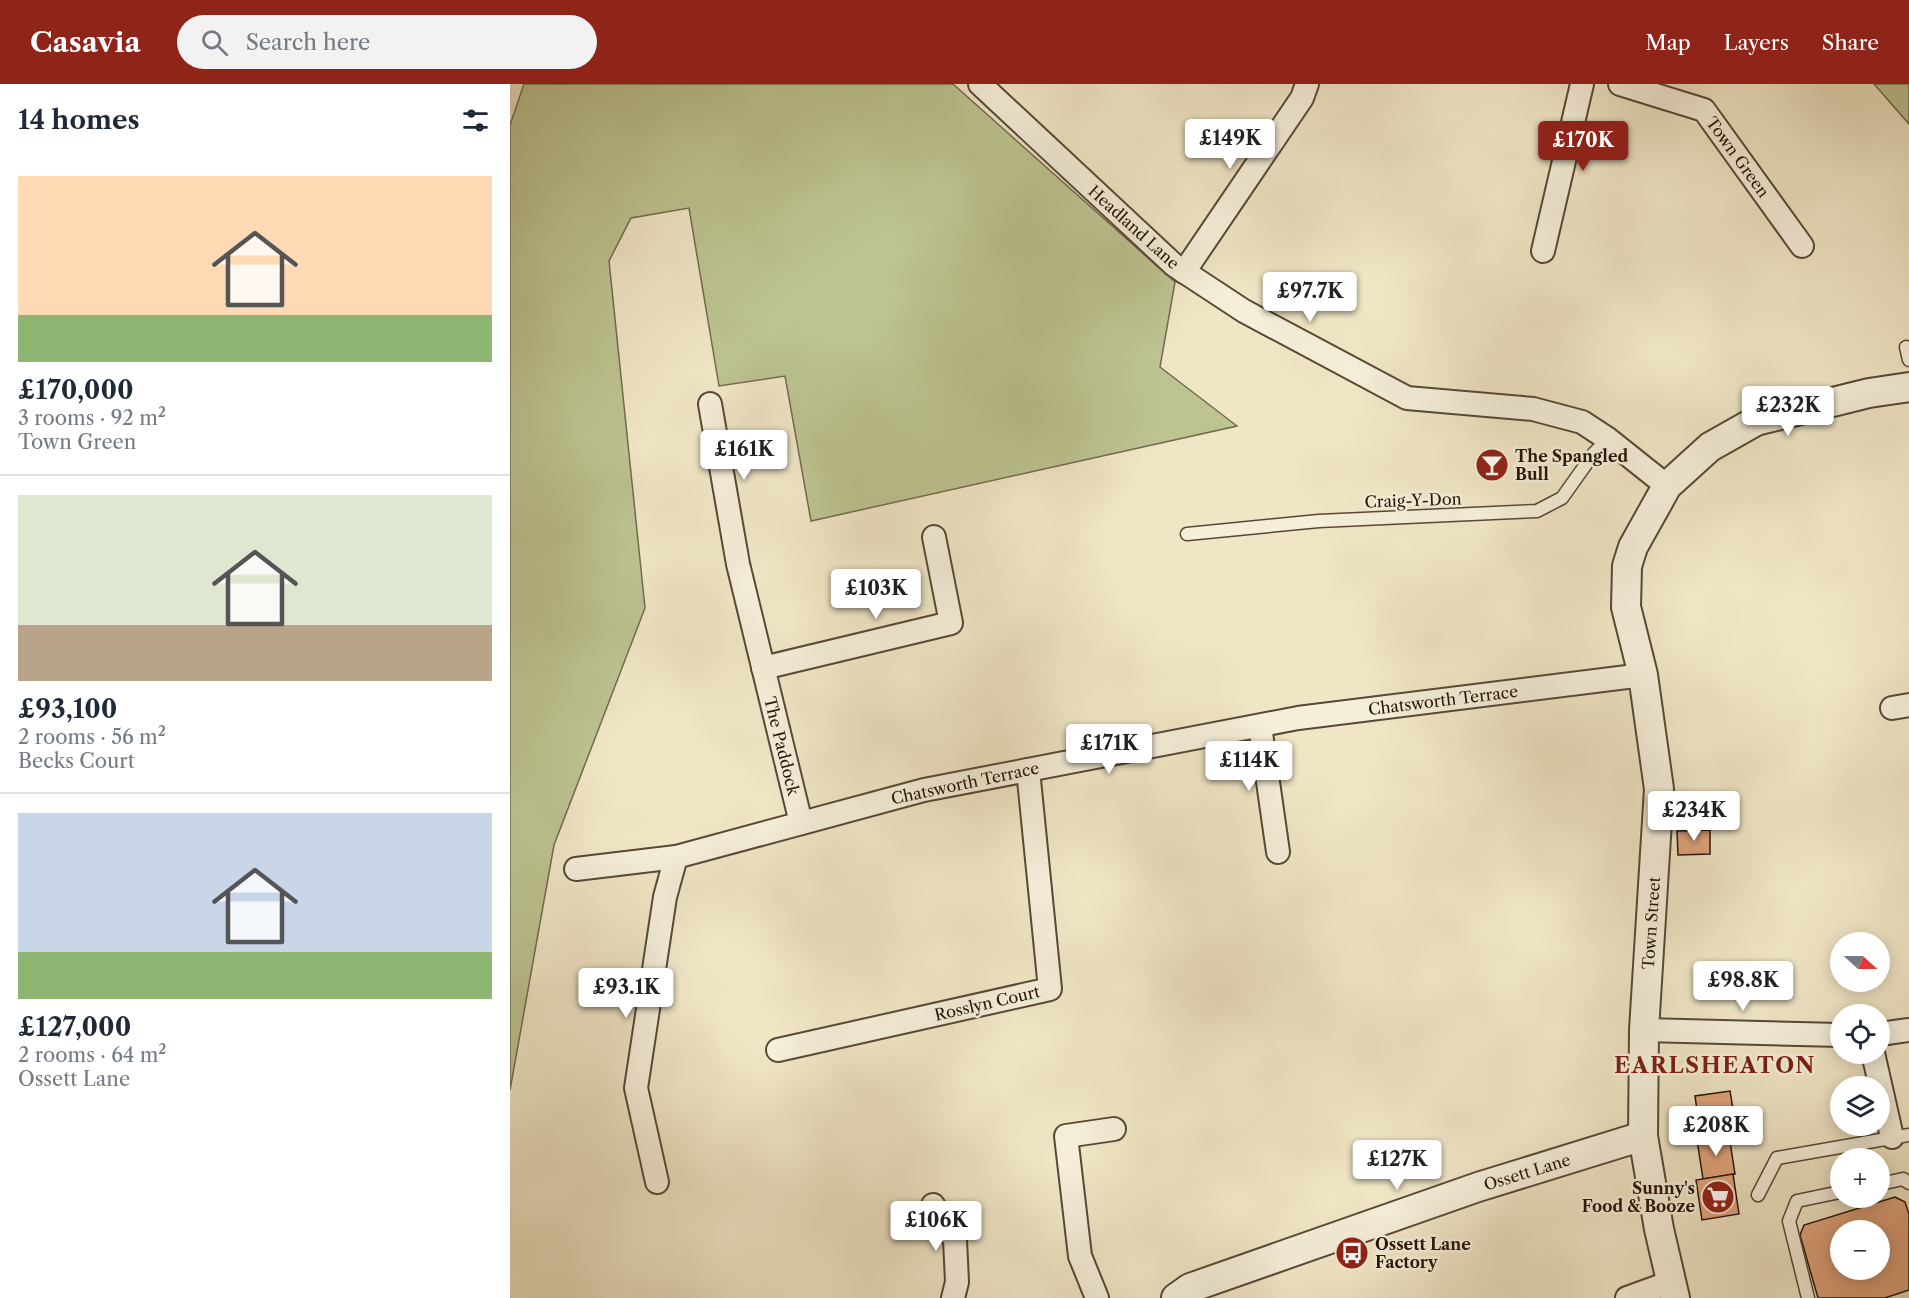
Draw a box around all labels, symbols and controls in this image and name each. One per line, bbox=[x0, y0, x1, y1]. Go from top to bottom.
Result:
search box bbox=[177, 15, 597, 69]
text: Casavia bbox=[30, 25, 141, 59]
icon: search bbox=[198, 26, 231, 59]
text: Search here bbox=[246, 29, 370, 56]
text: Map bbox=[1646, 30, 1691, 55]
text: Layers bbox=[1724, 30, 1789, 55]
text: Share bbox=[1822, 30, 1879, 55]
text: 14 homes bbox=[18, 104, 140, 136]
icon: filters bbox=[459, 104, 492, 137]
street label: Town Green bbox=[1702, 113, 1774, 201]
pin: £149K bbox=[1188, 119, 1272, 170]
pin: £170K bbox=[1541, 121, 1625, 172]
text: £149K bbox=[1199, 126, 1261, 150]
text: £170K bbox=[1552, 128, 1614, 152]
street label: Headland Lane bbox=[1084, 181, 1184, 273]
icon: home bbox=[201, 215, 309, 323]
pin: £97.7K bbox=[1261, 272, 1359, 323]
text: £97.7K bbox=[1277, 279, 1343, 303]
text: £170,000 bbox=[18, 374, 134, 406]
pin: £232K bbox=[1746, 386, 1830, 437]
text: £232K bbox=[1756, 393, 1820, 417]
text: 3 rooms · 92 m² bbox=[18, 406, 166, 430]
text: Town Green bbox=[18, 430, 136, 454]
pin: £161K bbox=[702, 430, 786, 481]
text: £161K bbox=[714, 437, 774, 461]
place label: The Spangled Bull bbox=[1515, 446, 1628, 484]
bar icon: The Spangled Bull bbox=[1474, 447, 1510, 483]
street label: Craig-Y-Don bbox=[1364, 488, 1462, 512]
icon: home bbox=[201, 534, 309, 642]
pin: £103K bbox=[834, 569, 918, 620]
text: £103K bbox=[845, 576, 907, 600]
street label: Chatsworth Terrace bbox=[1367, 681, 1519, 719]
text: £93,100 bbox=[18, 693, 117, 725]
street label: The Paddock bbox=[760, 695, 804, 798]
pin: £171K bbox=[1067, 724, 1151, 775]
text: 2 rooms · 56 m² bbox=[18, 725, 166, 749]
text: £171K bbox=[1080, 731, 1138, 755]
pin: £114K bbox=[1207, 741, 1291, 792]
text: £114K bbox=[1219, 748, 1279, 772]
text: Becks Court bbox=[18, 749, 135, 773]
street label: Chatsworth Terrace bbox=[889, 758, 1041, 808]
pin: £234K bbox=[1652, 791, 1736, 842]
text: £234K bbox=[1662, 798, 1726, 822]
icon: home bbox=[201, 852, 309, 960]
street label: Town Street bbox=[1638, 876, 1664, 970]
north arrow bbox=[1830, 932, 1890, 992]
map controls bbox=[1830, 932, 1890, 1280]
pin: £98.8K bbox=[1694, 961, 1792, 1012]
pin: £93.1K bbox=[577, 968, 675, 1019]
text: £98.8K bbox=[1707, 968, 1779, 992]
text: £93.1K bbox=[592, 975, 660, 999]
street label: Rosslyn Court bbox=[932, 981, 1042, 1025]
button: locate bbox=[1830, 1004, 1890, 1064]
text: £127,000 bbox=[18, 1011, 131, 1043]
text: 2 rooms · 64 m² bbox=[18, 1043, 167, 1067]
district label: EARLSHEATON bbox=[1614, 1052, 1816, 1079]
text: Ossett Lane bbox=[18, 1067, 130, 1091]
button: layers bbox=[1830, 1076, 1890, 1136]
pin: £208K bbox=[1674, 1106, 1758, 1157]
text: £208K bbox=[1683, 1113, 1749, 1137]
pin: £127K bbox=[1355, 1140, 1439, 1191]
text: £127K bbox=[1367, 1147, 1427, 1171]
button: + bbox=[1830, 1148, 1890, 1208]
street label: Ossett Lane bbox=[1481, 1149, 1573, 1195]
place label: Sunny's Food & Booze bbox=[1582, 1178, 1695, 1216]
supermarket icon: Sunny's Food & Booze bbox=[1700, 1179, 1736, 1215]
pin: £106K bbox=[894, 1201, 978, 1252]
text: £106K bbox=[905, 1208, 967, 1232]
button: − bbox=[1830, 1220, 1890, 1280]
place label: Ossett Lane Factory bbox=[1375, 1234, 1471, 1272]
bus stop icon: Ossett Lane Factory bbox=[1334, 1235, 1370, 1271]

